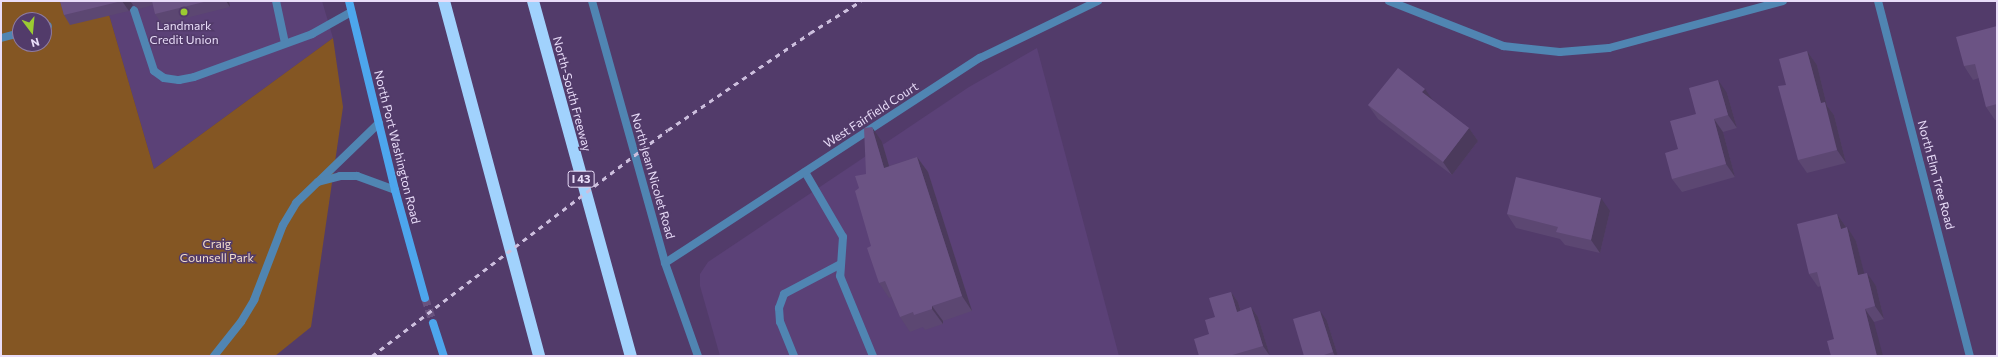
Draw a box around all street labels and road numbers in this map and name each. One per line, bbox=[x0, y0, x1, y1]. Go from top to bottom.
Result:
street label: North-South Freeway bbox=[550, 35, 594, 153]
street label: North Port Washington Road bbox=[371, 69, 423, 225]
street label: West Fairfield Court bbox=[821, 79, 921, 151]
street label: North Jean Nicolet Road bbox=[628, 111, 678, 241]
street label: North Elm Tree Road bbox=[1915, 119, 1957, 231]
road number: I 43 bbox=[567, 170, 595, 188]

